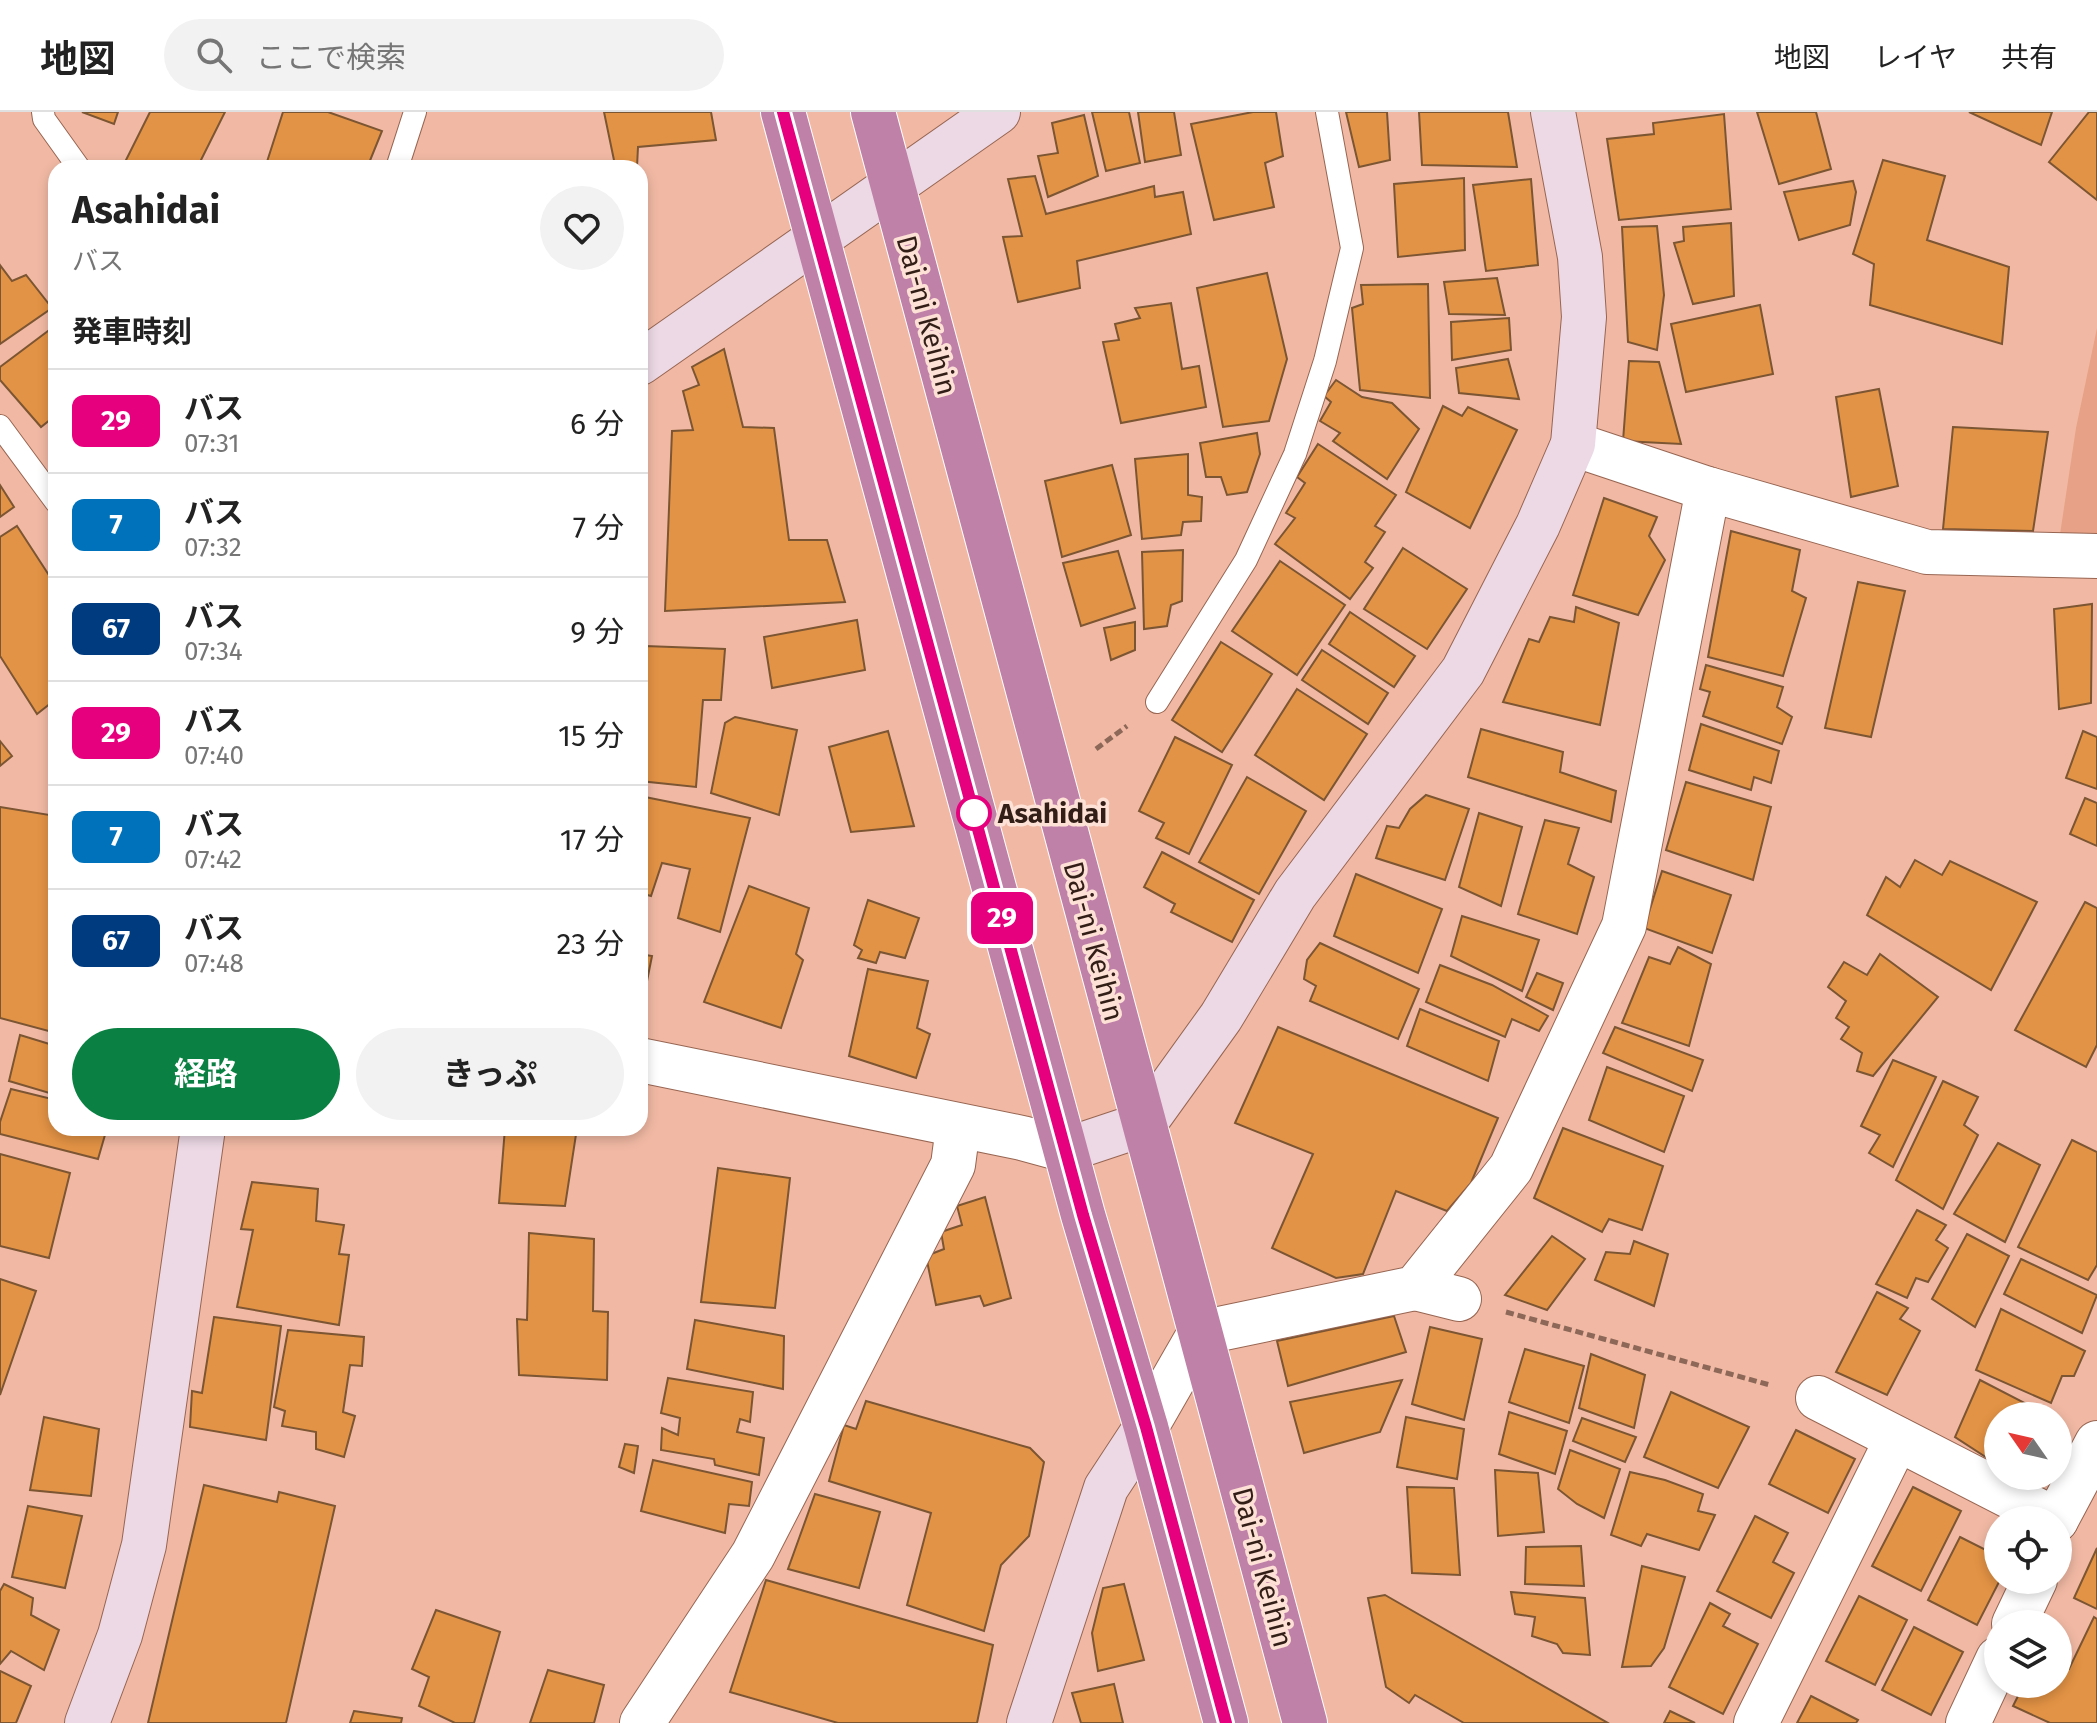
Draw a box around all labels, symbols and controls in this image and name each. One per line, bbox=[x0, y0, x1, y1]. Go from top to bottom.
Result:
search box bbox=[164, 19, 724, 91]
icon: search bbox=[192, 33, 236, 77]
text: 地図 bbox=[40, 36, 116, 82]
text: ここで検索 bbox=[256, 40, 406, 76]
text: 地図 bbox=[1774, 41, 1830, 74]
text: レイヤ bbox=[1874, 41, 1957, 74]
text: 共有 bbox=[2001, 41, 2057, 74]
button: heart bbox=[540, 186, 624, 270]
text: Asahidai bbox=[72, 187, 220, 233]
street label: Dai-ni Keihin bbox=[889, 232, 964, 399]
text: バス bbox=[72, 246, 124, 277]
text: 発車時刻 bbox=[72, 314, 192, 350]
text: バス bbox=[184, 391, 244, 427]
text: 29 bbox=[101, 404, 131, 437]
text: 6 分 bbox=[570, 406, 624, 442]
text: 07:31 bbox=[184, 428, 240, 459]
text: バス bbox=[184, 495, 244, 531]
text: 7 bbox=[109, 508, 123, 541]
text: 7 分 bbox=[573, 510, 624, 546]
text: 07:32 bbox=[184, 532, 242, 563]
text: バス bbox=[184, 599, 244, 635]
text: 67 bbox=[102, 612, 130, 645]
text: 9 分 bbox=[570, 614, 624, 650]
text: 07:34 bbox=[184, 636, 243, 667]
text: バス bbox=[184, 703, 244, 739]
text: 29 bbox=[101, 716, 131, 749]
text: 15 分 bbox=[558, 718, 624, 754]
text: 07:40 bbox=[184, 740, 244, 771]
marker: Asahidai bbox=[957, 796, 991, 830]
place label: Asahidai bbox=[997, 797, 1107, 830]
text: バス bbox=[184, 807, 244, 843]
text: 7 bbox=[109, 820, 123, 853]
text: 17 分 bbox=[560, 822, 624, 858]
text: 07:42 bbox=[184, 844, 242, 875]
street label: Dai-ni Keihin bbox=[1056, 858, 1131, 1025]
line badge: 29 bbox=[966, 892, 1038, 944]
text: 29 bbox=[987, 901, 1017, 934]
text: バス bbox=[184, 911, 244, 947]
text: 67 bbox=[102, 924, 130, 957]
text: 23 分 bbox=[556, 926, 624, 962]
text: 07:48 bbox=[184, 948, 244, 979]
button: 経路 bbox=[72, 1028, 340, 1120]
button: きっぷ bbox=[356, 1028, 624, 1120]
north arrow bbox=[1984, 1402, 2072, 1490]
map controls bbox=[1984, 1402, 2072, 1698]
street label: Dai-ni Keihin bbox=[1225, 1484, 1300, 1651]
button: locate bbox=[1984, 1506, 2072, 1594]
button: layers bbox=[1984, 1610, 2072, 1698]

